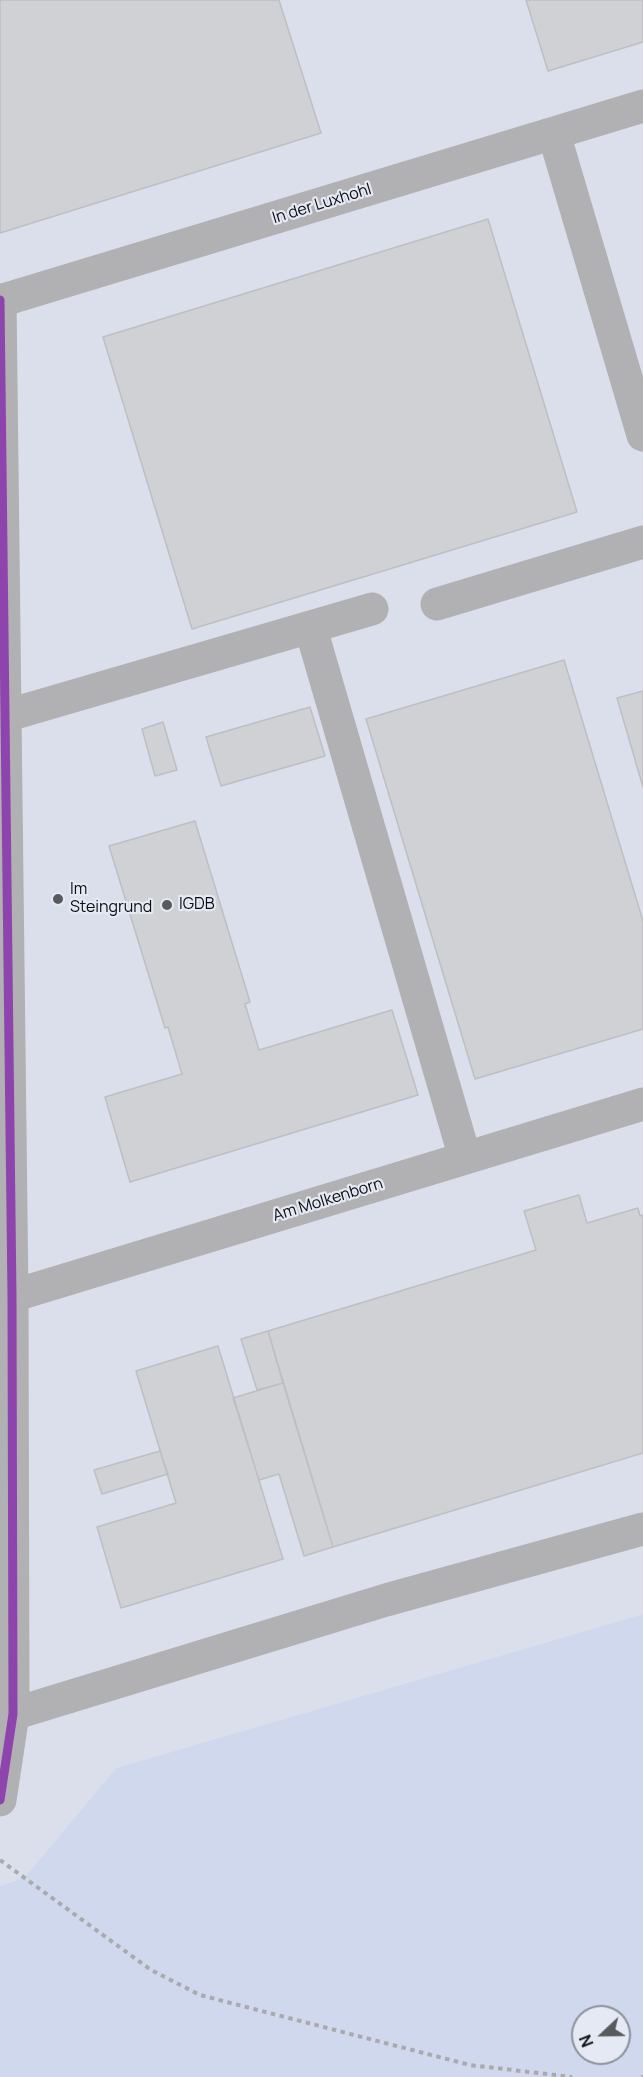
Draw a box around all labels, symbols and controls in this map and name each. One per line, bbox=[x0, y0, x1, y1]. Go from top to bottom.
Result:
street label: In der Luxhohl bbox=[270, 180, 374, 228]
place label: Im Steingrund bbox=[70, 880, 152, 918]
marker: Im Steingrund bbox=[51, 892, 65, 906]
place label: IGDB bbox=[179, 895, 215, 915]
marker: IGDB bbox=[160, 898, 174, 912]
street label: Am Molkenborn bbox=[271, 1174, 385, 1226]
north arrow bbox=[571, 2005, 631, 2065]
text: N bbox=[574, 2032, 599, 2050]

